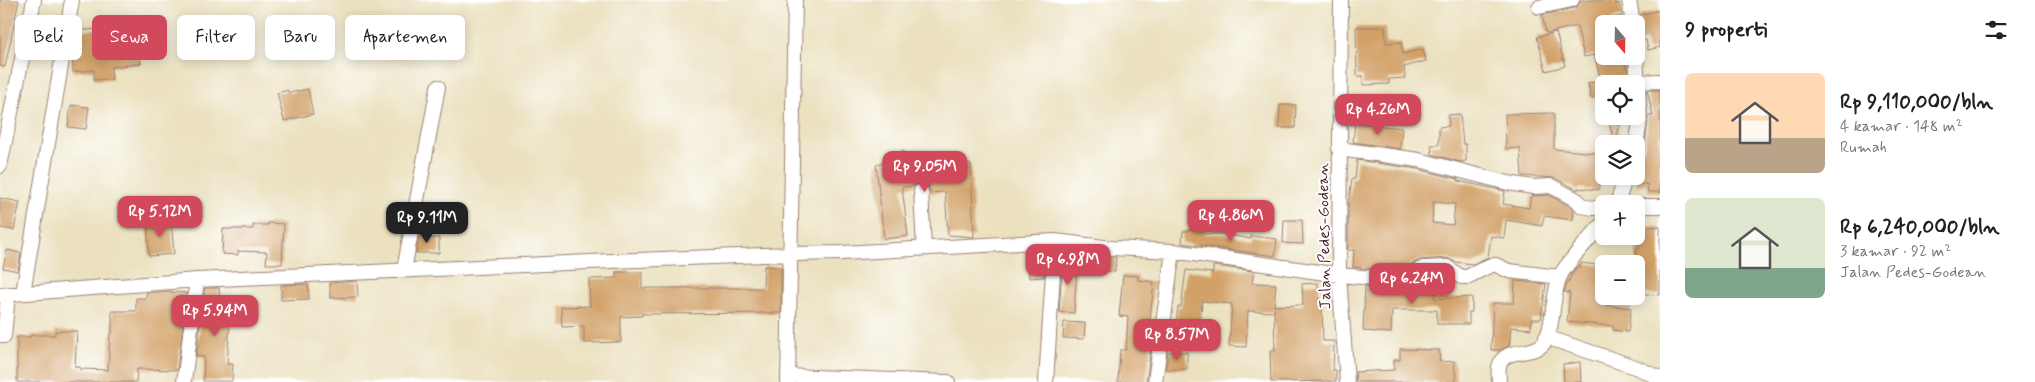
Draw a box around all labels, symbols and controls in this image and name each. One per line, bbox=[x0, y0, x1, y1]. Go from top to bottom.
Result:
chip: Beli bbox=[15, 15, 82, 60]
chip: Sewa bbox=[92, 15, 167, 60]
chip: Filter bbox=[177, 15, 255, 60]
chip: Baru bbox=[265, 15, 335, 60]
chip: Apartemen bbox=[345, 15, 465, 60]
north arrow bbox=[1595, 15, 1645, 65]
map controls bbox=[1595, 15, 1645, 305]
text: 9 properti bbox=[1685, 16, 1767, 44]
icon: filters bbox=[1982, 16, 2010, 44]
button: locate bbox=[1595, 75, 1645, 125]
text: Rp 9,110,000/bln bbox=[1840, 88, 1993, 116]
icon: home bbox=[1725, 93, 1785, 153]
pin: Rp 4.26M bbox=[1326, 94, 1430, 136]
text: Rp 4.26M bbox=[1346, 99, 1410, 120]
text: 4 kamar · 148 m² bbox=[1840, 116, 1963, 137]
button: layers bbox=[1595, 135, 1645, 185]
text: Rumah bbox=[1840, 137, 1887, 158]
pin: Rp 9.05M bbox=[873, 150, 977, 193]
text: Rp 9.05M bbox=[893, 156, 957, 177]
street label: Jalan Pedes-Godean bbox=[1313, 162, 1336, 309]
button: + bbox=[1595, 195, 1645, 245]
pin: Rp 5.12M bbox=[108, 196, 212, 238]
pin: Rp 4.86M bbox=[1179, 200, 1283, 242]
text: Rp 5.12M bbox=[128, 201, 192, 222]
pin: Rp 9.11M bbox=[375, 202, 479, 244]
text: Rp 4.86M bbox=[1198, 205, 1264, 226]
text: Rp 9.11M bbox=[397, 207, 457, 228]
text: Rp 6,240,000/bln bbox=[1840, 213, 2000, 241]
icon: home bbox=[1725, 218, 1785, 278]
text: 3 kamar · 92 m² bbox=[1840, 241, 1951, 262]
pin: Rp 6.98M bbox=[1016, 244, 1120, 286]
text: Rp 6.98M bbox=[1037, 249, 1099, 270]
button: − bbox=[1595, 255, 1645, 305]
pin: Rp 6.24M bbox=[1360, 262, 1464, 305]
text: Jalan Pedes-Godean bbox=[1840, 262, 1987, 283]
text: Rp 6.24M bbox=[1380, 268, 1444, 289]
pin: Rp 5.94M bbox=[163, 294, 267, 337]
text: Rp 5.94M bbox=[182, 300, 248, 321]
pin: Rp 8.57M bbox=[1125, 318, 1229, 361]
text: Rp 8.57M bbox=[1145, 324, 1209, 345]

